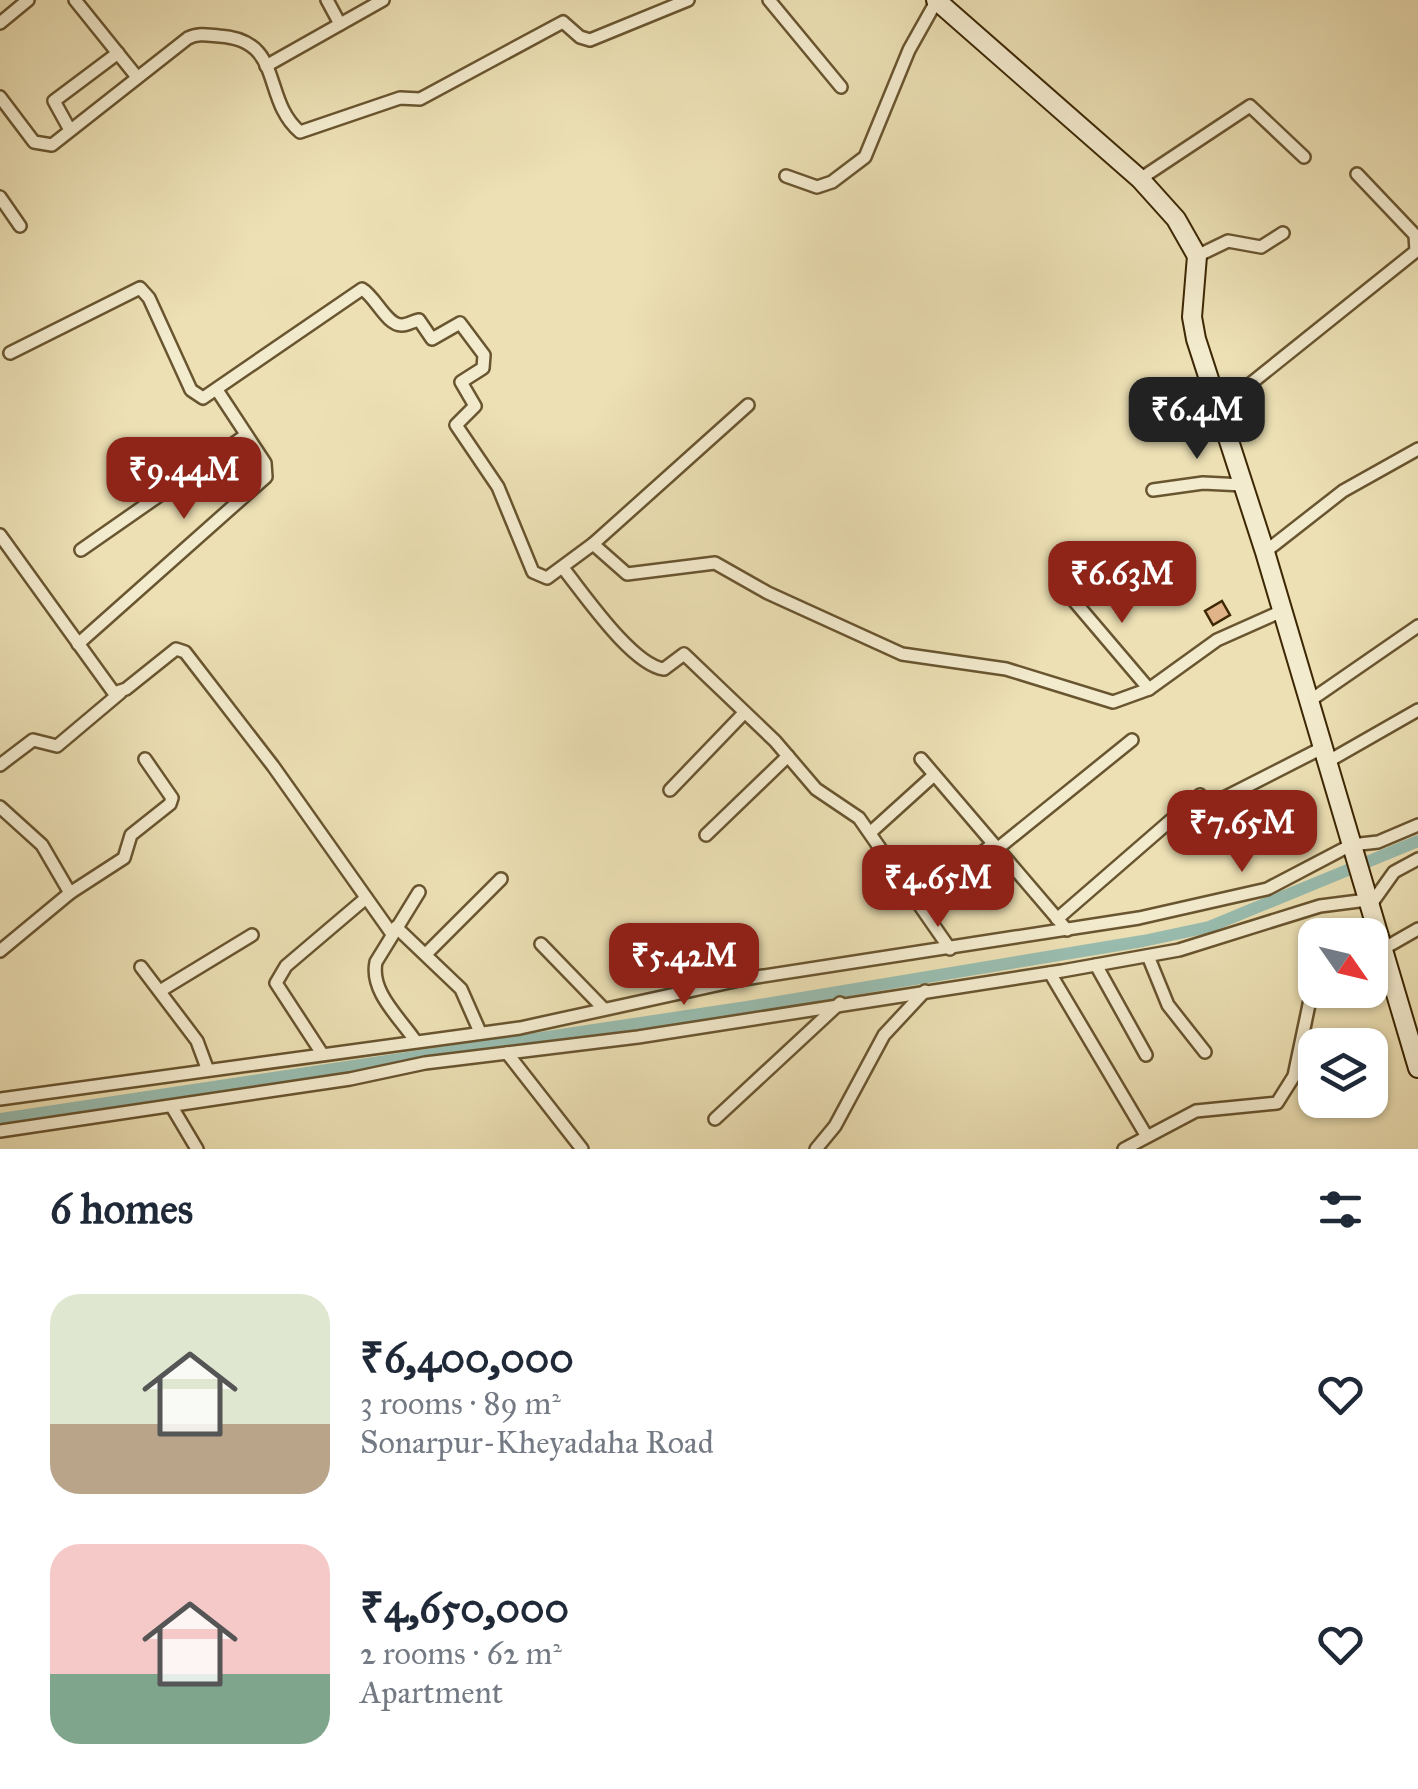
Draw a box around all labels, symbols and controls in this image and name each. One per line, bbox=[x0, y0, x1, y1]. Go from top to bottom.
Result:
pin: ₹6.4M bbox=[1127, 377, 1267, 462]
text: ₹6.4M bbox=[1151, 390, 1243, 429]
pin: ₹9.44M bbox=[103, 437, 265, 522]
text: ₹9.44M bbox=[128, 450, 240, 489]
pin: ₹6.63M bbox=[1041, 541, 1203, 626]
text: ₹6.63M bbox=[1070, 554, 1174, 593]
pin: ₹7.65M bbox=[1161, 790, 1323, 875]
text: ₹7.65M bbox=[1189, 803, 1295, 842]
pin: ₹4.65M bbox=[857, 845, 1019, 930]
text: ₹4.65M bbox=[884, 858, 992, 897]
north arrow bbox=[1298, 918, 1388, 1008]
map controls bbox=[1298, 918, 1388, 1118]
pin: ₹5.42M bbox=[603, 923, 765, 1008]
text: ₹5.42M bbox=[631, 936, 737, 975]
button: layers bbox=[1298, 1028, 1388, 1118]
icon: filters bbox=[1313, 1182, 1368, 1237]
text: 6 homes bbox=[50, 1183, 193, 1235]
text: ₹6,400,000 bbox=[360, 1332, 574, 1384]
icon: home bbox=[130, 1334, 250, 1454]
icon: heart bbox=[1313, 1367, 1368, 1422]
text: 3 rooms · 89 m² bbox=[360, 1384, 561, 1423]
text: Sonarpur-Kheyadaha Road bbox=[360, 1423, 714, 1462]
text: ₹4,650,000 bbox=[360, 1582, 569, 1634]
icon: home bbox=[130, 1584, 250, 1704]
icon: heart bbox=[1313, 1617, 1368, 1672]
text: 2 rooms · 62 m² bbox=[360, 1634, 562, 1673]
text: Apartment bbox=[360, 1673, 503, 1712]

